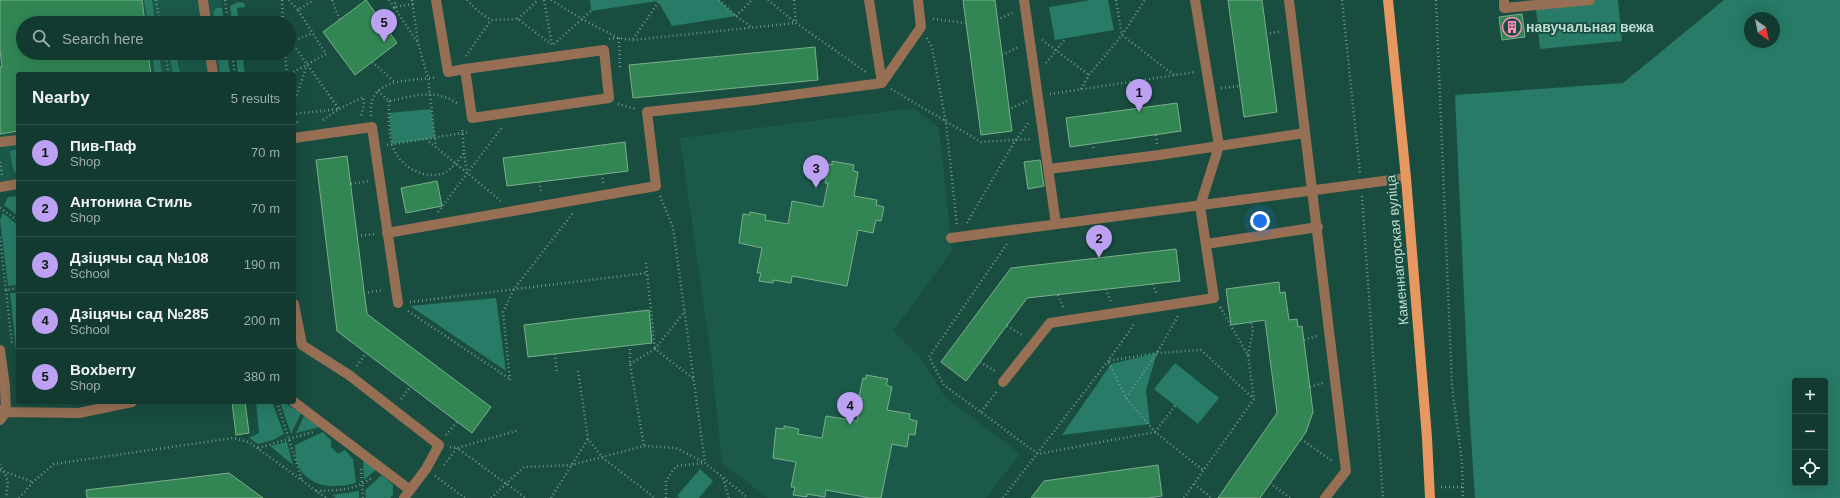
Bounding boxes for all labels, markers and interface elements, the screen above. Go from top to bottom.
pin: 5 [371,9,397,42]
north arrow [1744,12,1780,48]
search box [16,16,296,60]
building icon: навучальная вежа [1501,16,1523,38]
place label: навучальная вежа [1526,19,1654,35]
icon: search [30,27,52,49]
text: Search here [62,30,144,47]
pin: 1 [1126,79,1152,112]
text: Nearby [32,88,90,107]
text: 5 results [231,91,280,106]
text: Пив-Паф [70,137,136,154]
text: 1 [41,145,49,160]
text: 70 m [251,145,280,160]
text: Shop [70,154,100,169]
pin: 3 [803,155,829,188]
street label: Каменнагорская вуліца [1382,174,1412,326]
text: Антонина Стиль [70,193,192,210]
text: 2 [41,201,49,216]
text: 70 m [251,201,280,216]
text: Shop [70,210,100,225]
your location [1250,211,1270,231]
pin: 2 [1086,225,1112,258]
text: Дзіцячы сад №108 [70,249,209,266]
text: 3 [41,257,49,272]
text: 190 m [244,257,280,272]
text: School [70,266,110,281]
text: Дзіцячы сад №285 [70,305,209,322]
text: 4 [41,313,49,328]
text: 200 m [244,313,280,328]
text: School [70,322,110,337]
text: Boxberry [70,361,136,378]
text: 5 [41,369,49,384]
text: 380 m [244,369,280,384]
text: Shop [70,378,100,393]
map controls [1792,378,1828,486]
button: + [1792,378,1828,414]
pin: 4 [837,392,863,425]
button: − [1792,414,1828,450]
button: locate [1792,450,1828,486]

